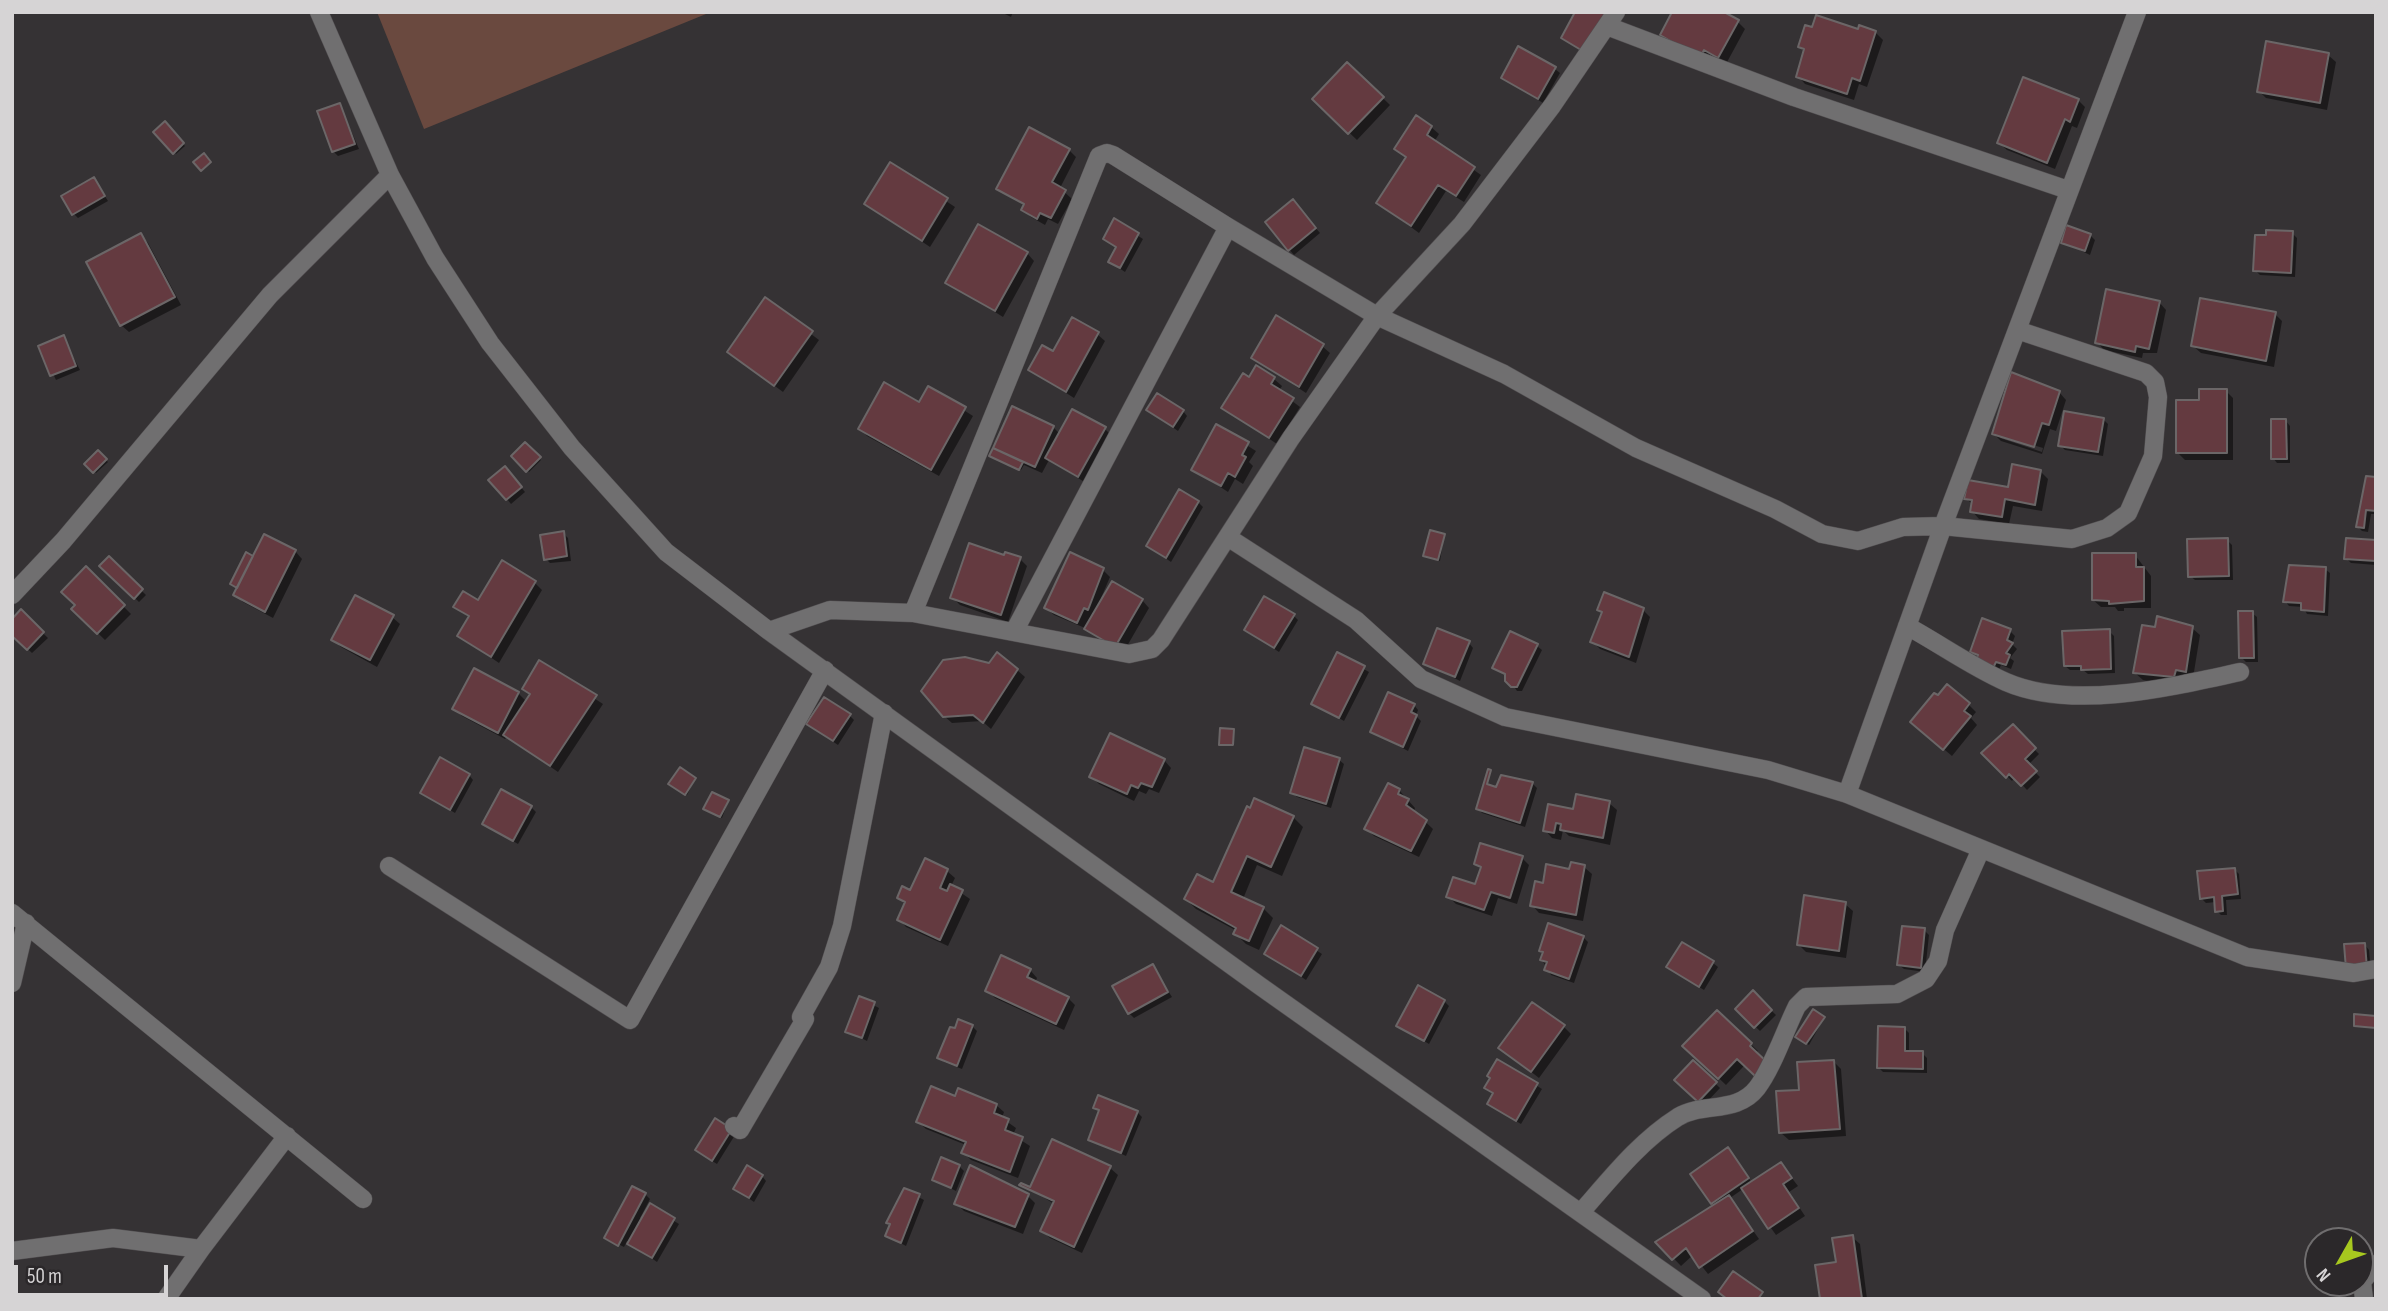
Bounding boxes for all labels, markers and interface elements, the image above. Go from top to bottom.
north arrow [2304,1227,2374,1297]
scale bar [18,1252,172,1296]
text: N [2312,1263,2336,1286]
text: 50 m [27,1264,62,1289]

